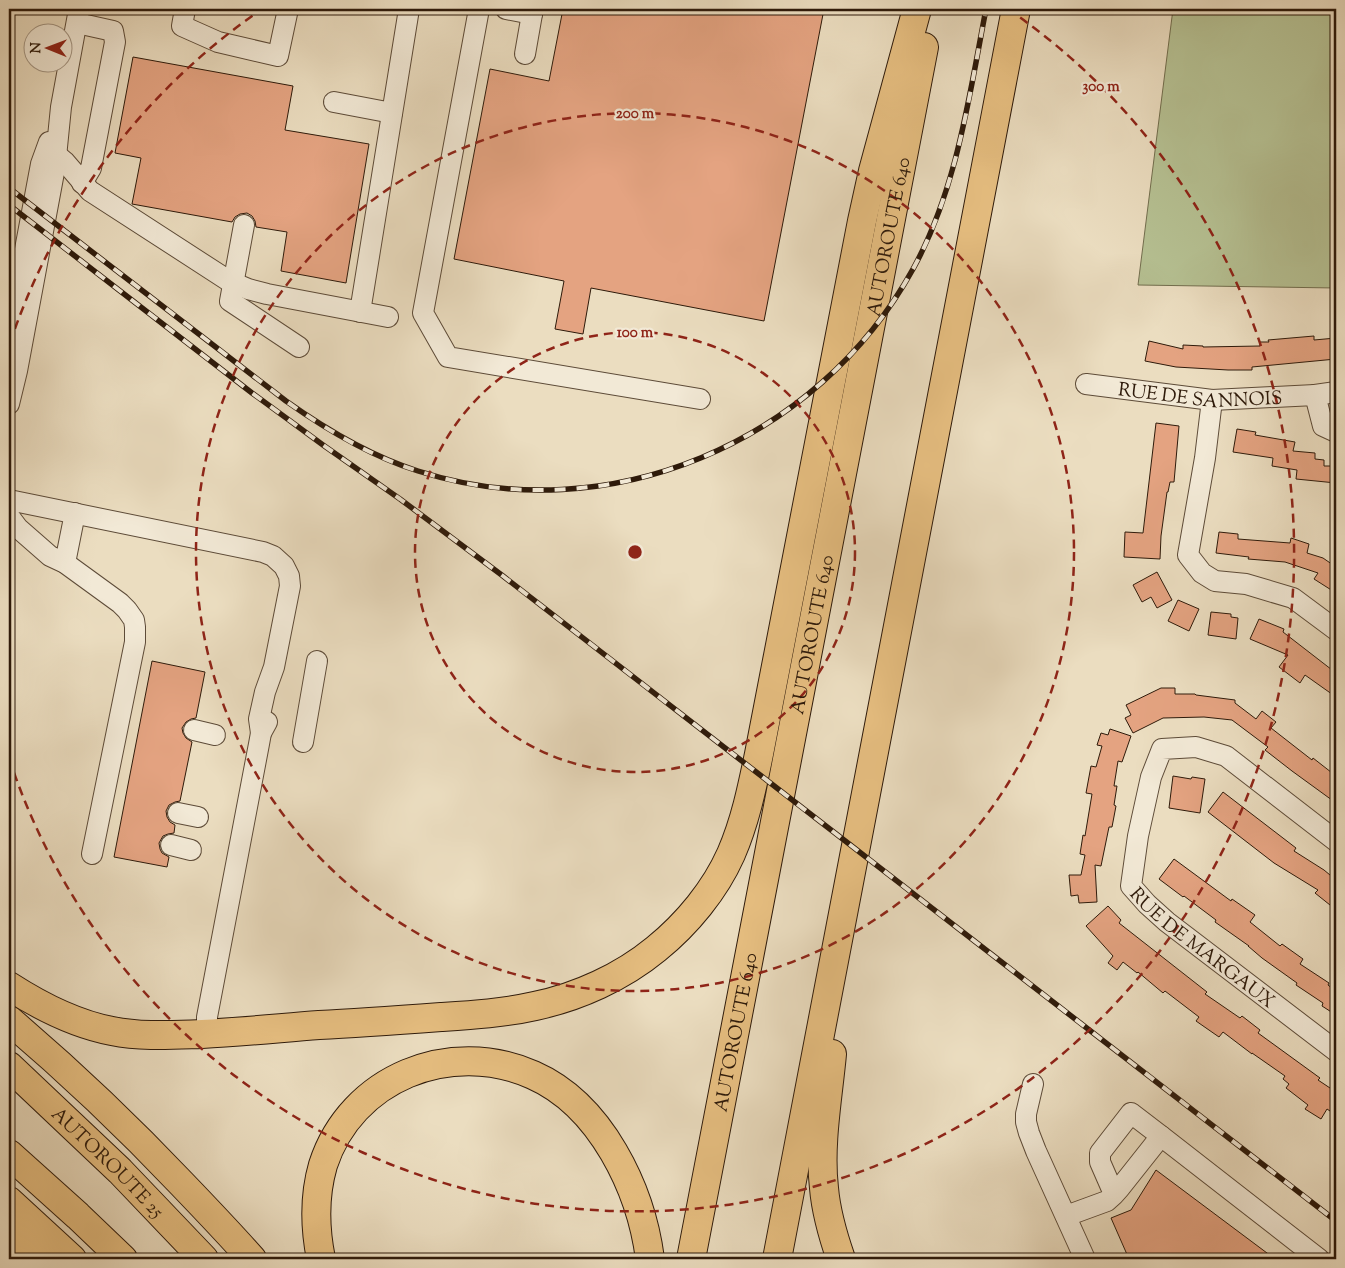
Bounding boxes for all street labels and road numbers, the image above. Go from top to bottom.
street label: AUTOROUTE 640 [861,155,919,319]
street label: RUE DE SANNOIS [1116,377,1283,417]
street label: AUTOROUTE 640 [785,553,842,717]
street label: RUE DE MARGAUX [1122,882,1280,1016]
street label: AUTOROUTE 640 [709,951,766,1115]
street label: AUTOROUTE 25 [44,1102,169,1225]

